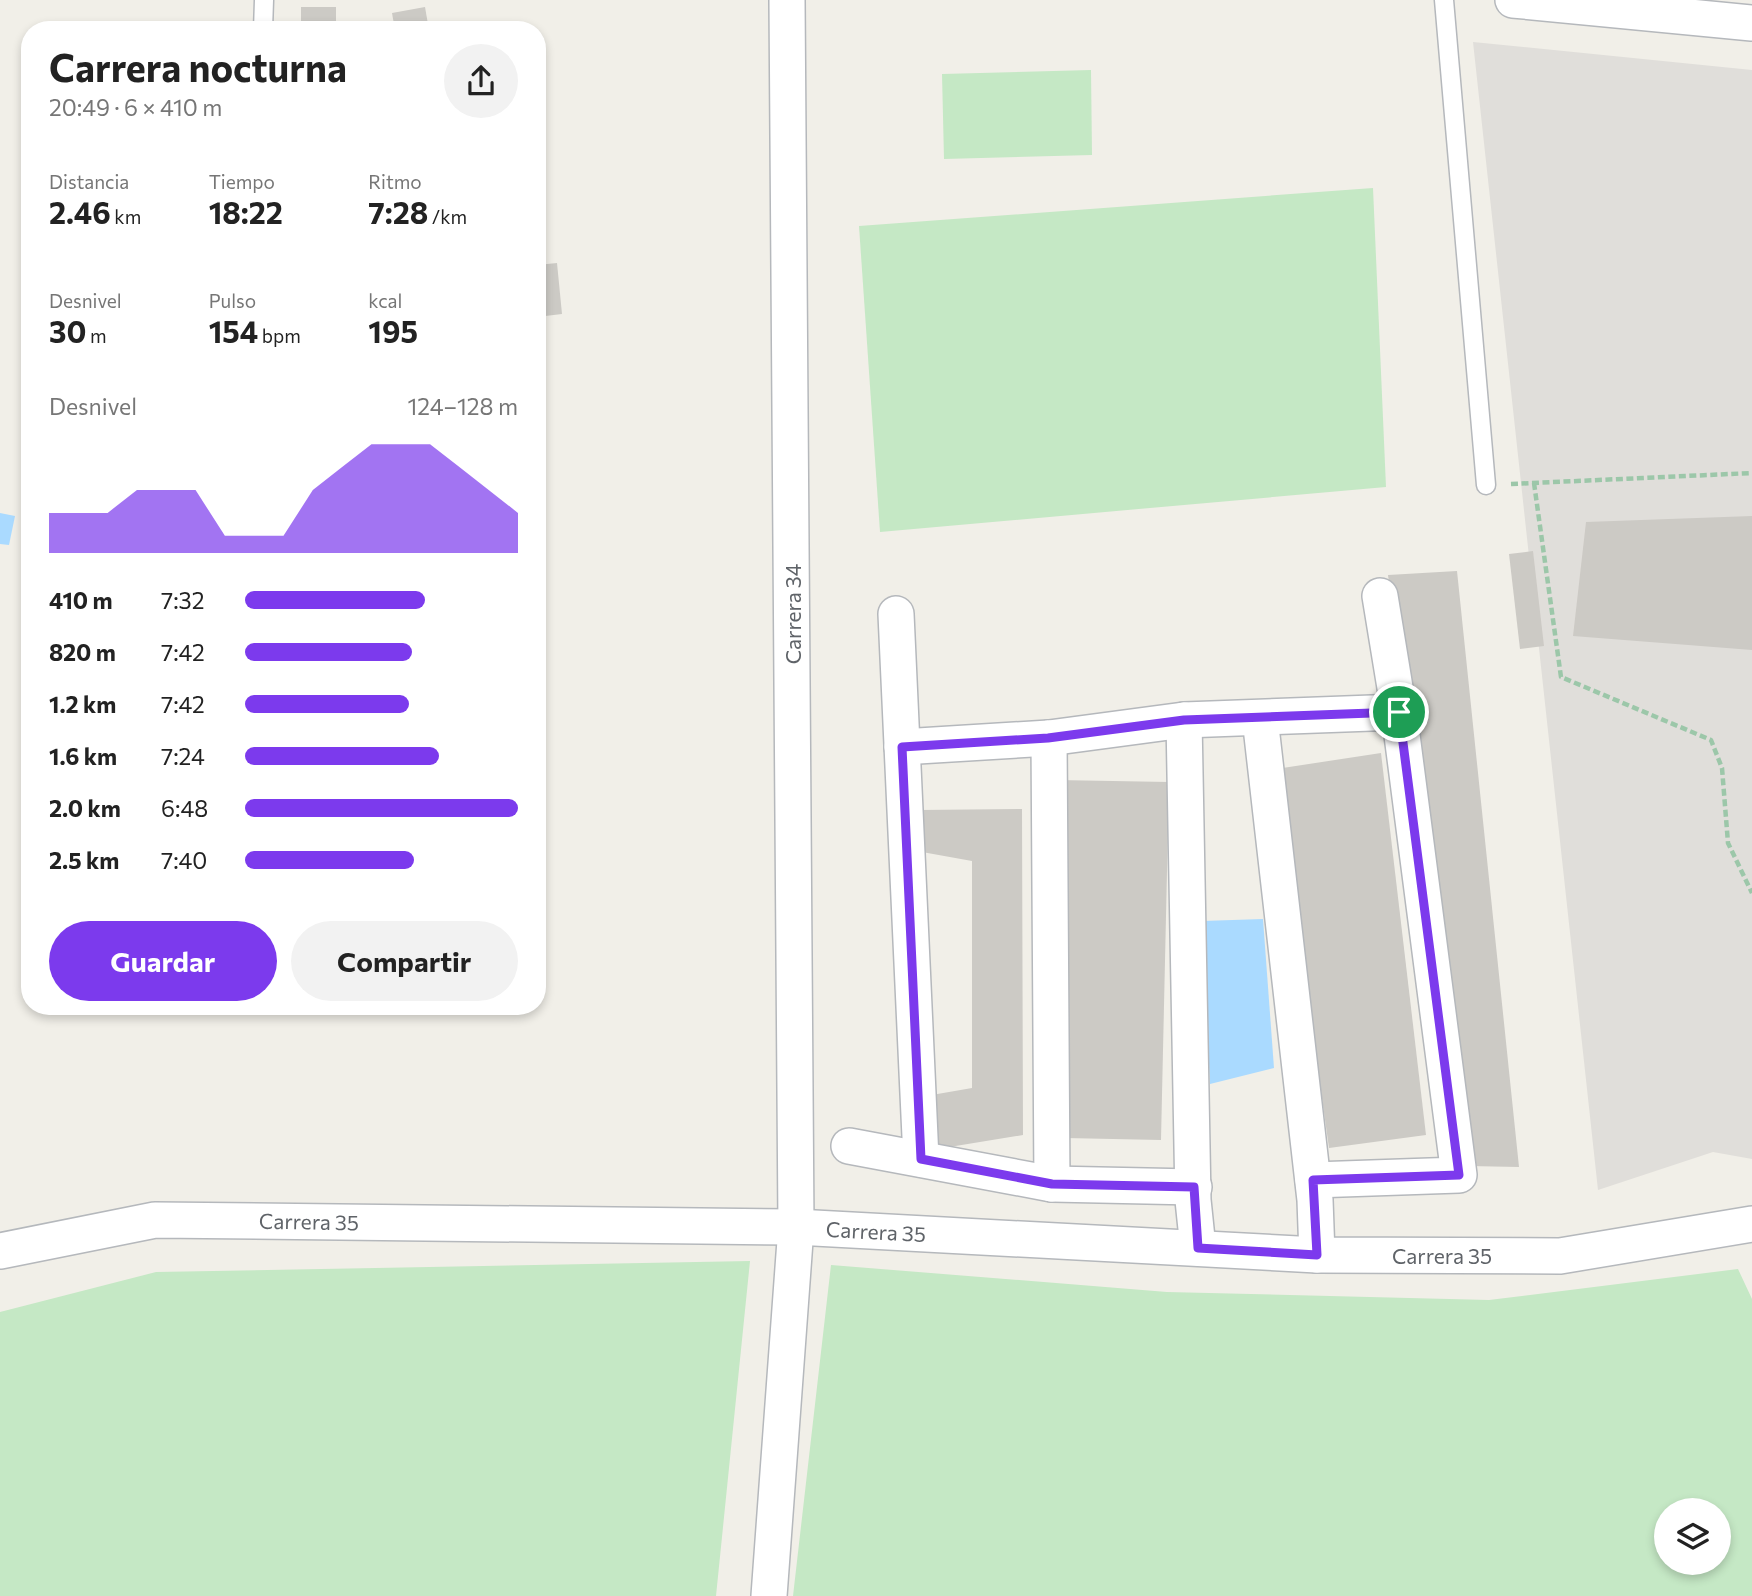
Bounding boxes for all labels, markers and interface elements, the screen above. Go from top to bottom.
text: Carrera nocturna [49,43,347,90]
button: share [444,44,518,118]
text: 20:49 · 6 × 410 m [49,93,222,121]
text: Distancia [49,170,129,193]
text: Tiempo [209,170,275,193]
text: Ritmo [368,170,422,193]
text: 2.46 [49,193,111,230]
text: 18:22 [209,193,283,230]
text: 7:28 [368,193,428,230]
text: km [111,205,141,228]
text: /km [428,205,467,228]
text: Desnivel [49,289,122,312]
text: Pulso [209,289,256,312]
text: kcal [368,289,402,312]
text: 30 [49,312,86,349]
text: 154 [209,312,258,349]
text: 195 [368,312,418,349]
text: m [86,324,107,347]
text: bpm [258,324,301,347]
text: Desnivel [49,392,137,420]
text: 124–128 m [408,392,518,420]
street label: Carrera 34 [780,563,805,664]
text: 410 m [49,586,113,614]
text: 7:32 [161,586,204,614]
text: 820 m [49,638,116,666]
text: 7:42 [161,638,205,666]
pin [1369,682,1429,742]
text: 1.2 km [49,690,116,718]
text: 7:42 [161,690,205,718]
icon: arrive [1380,693,1418,731]
text: 1.6 km [49,742,117,770]
text: 7:24 [161,742,205,770]
text: 2.0 km [49,794,121,822]
text: 6:48 [161,794,208,822]
text: 2.5 km [49,846,119,874]
text: 7:40 [161,846,207,874]
button: Guardar [49,921,277,1001]
button: Compartir [291,921,518,1001]
street label: Carrera 35 [259,1208,359,1234]
street label: Carrera 35 [825,1216,927,1246]
street label: Carrera 35 [1392,1243,1492,1268]
map controls [1654,1498,1731,1575]
button: layers [1654,1498,1731,1575]

